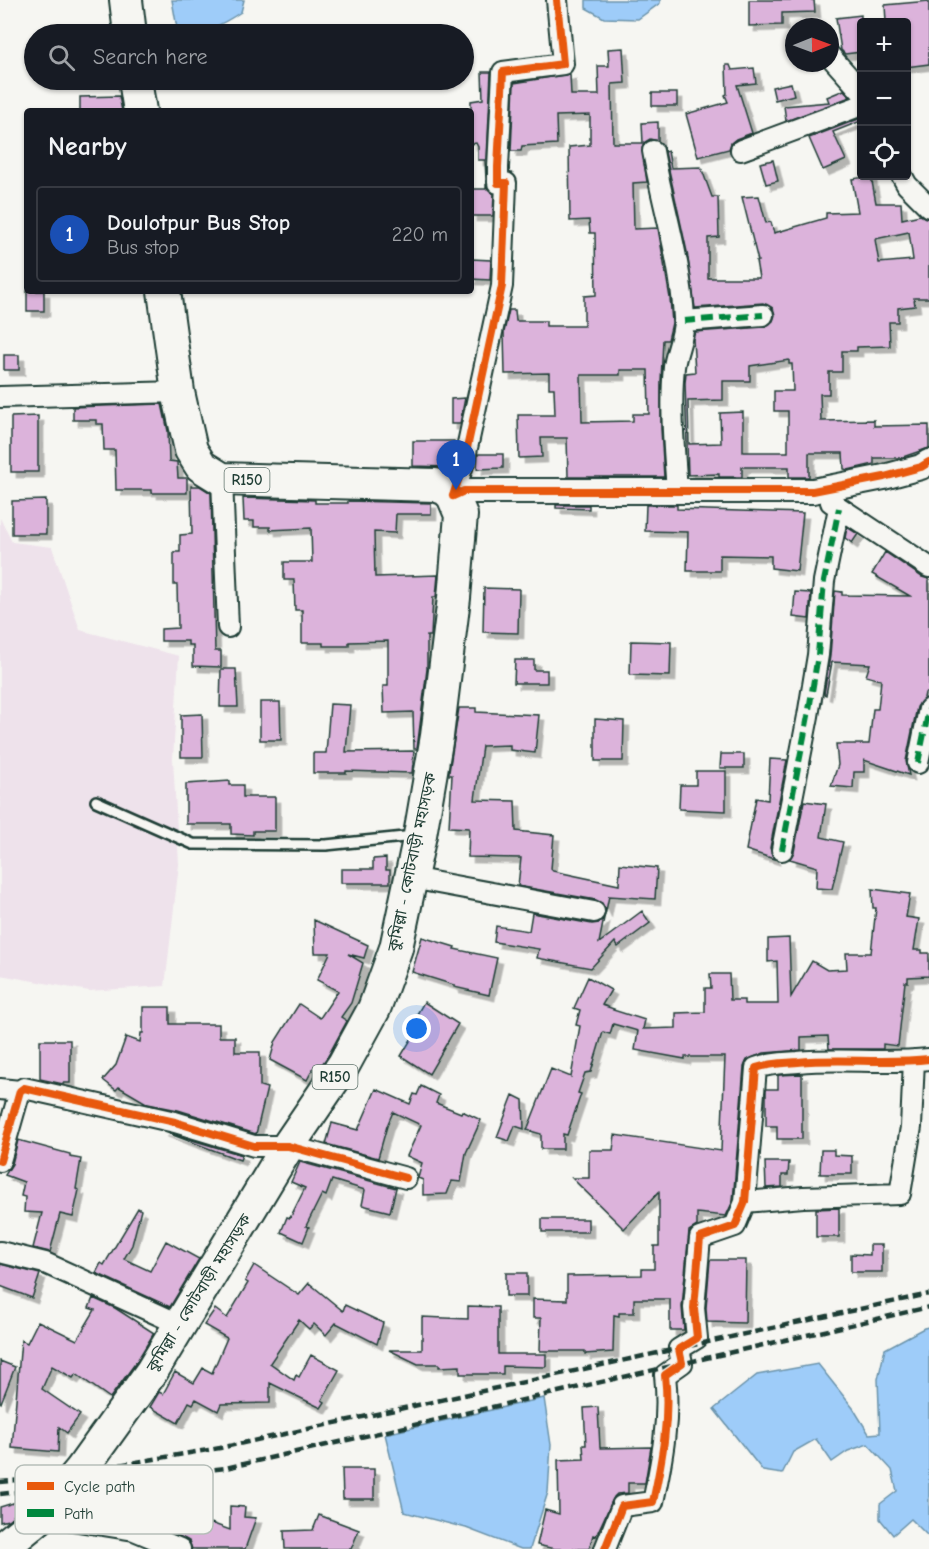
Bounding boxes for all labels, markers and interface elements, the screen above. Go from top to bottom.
north arrow [785,18,839,72]
map controls [857,18,911,180]
button: + [857,18,911,72]
search box [24,24,474,90]
icon: search [45,41,78,74]
text: Search here [93,44,208,70]
button: − [857,72,911,126]
button: locate [857,126,911,180]
text: Nearby [48,132,127,162]
text: Doulotpur Bus Stop [107,210,290,236]
text: 1 [66,223,73,246]
text: 220 m [392,223,448,246]
text: Bus stop [107,236,179,259]
pin: 1 [436,440,476,490]
road number: R150 [224,468,270,492]
street label: কুমিল্লা - কোটবাড়ী মহাসড়ক [383,770,440,954]
your location [402,1014,431,1043]
road number: R150 [312,1065,358,1089]
street label: কুমিল্লা - কোটবাড়ী মহাসড়ক [142,1209,256,1376]
legend [15,1465,213,1534]
text: Cycle path [64,1478,135,1496]
text: Path [64,1505,94,1523]

